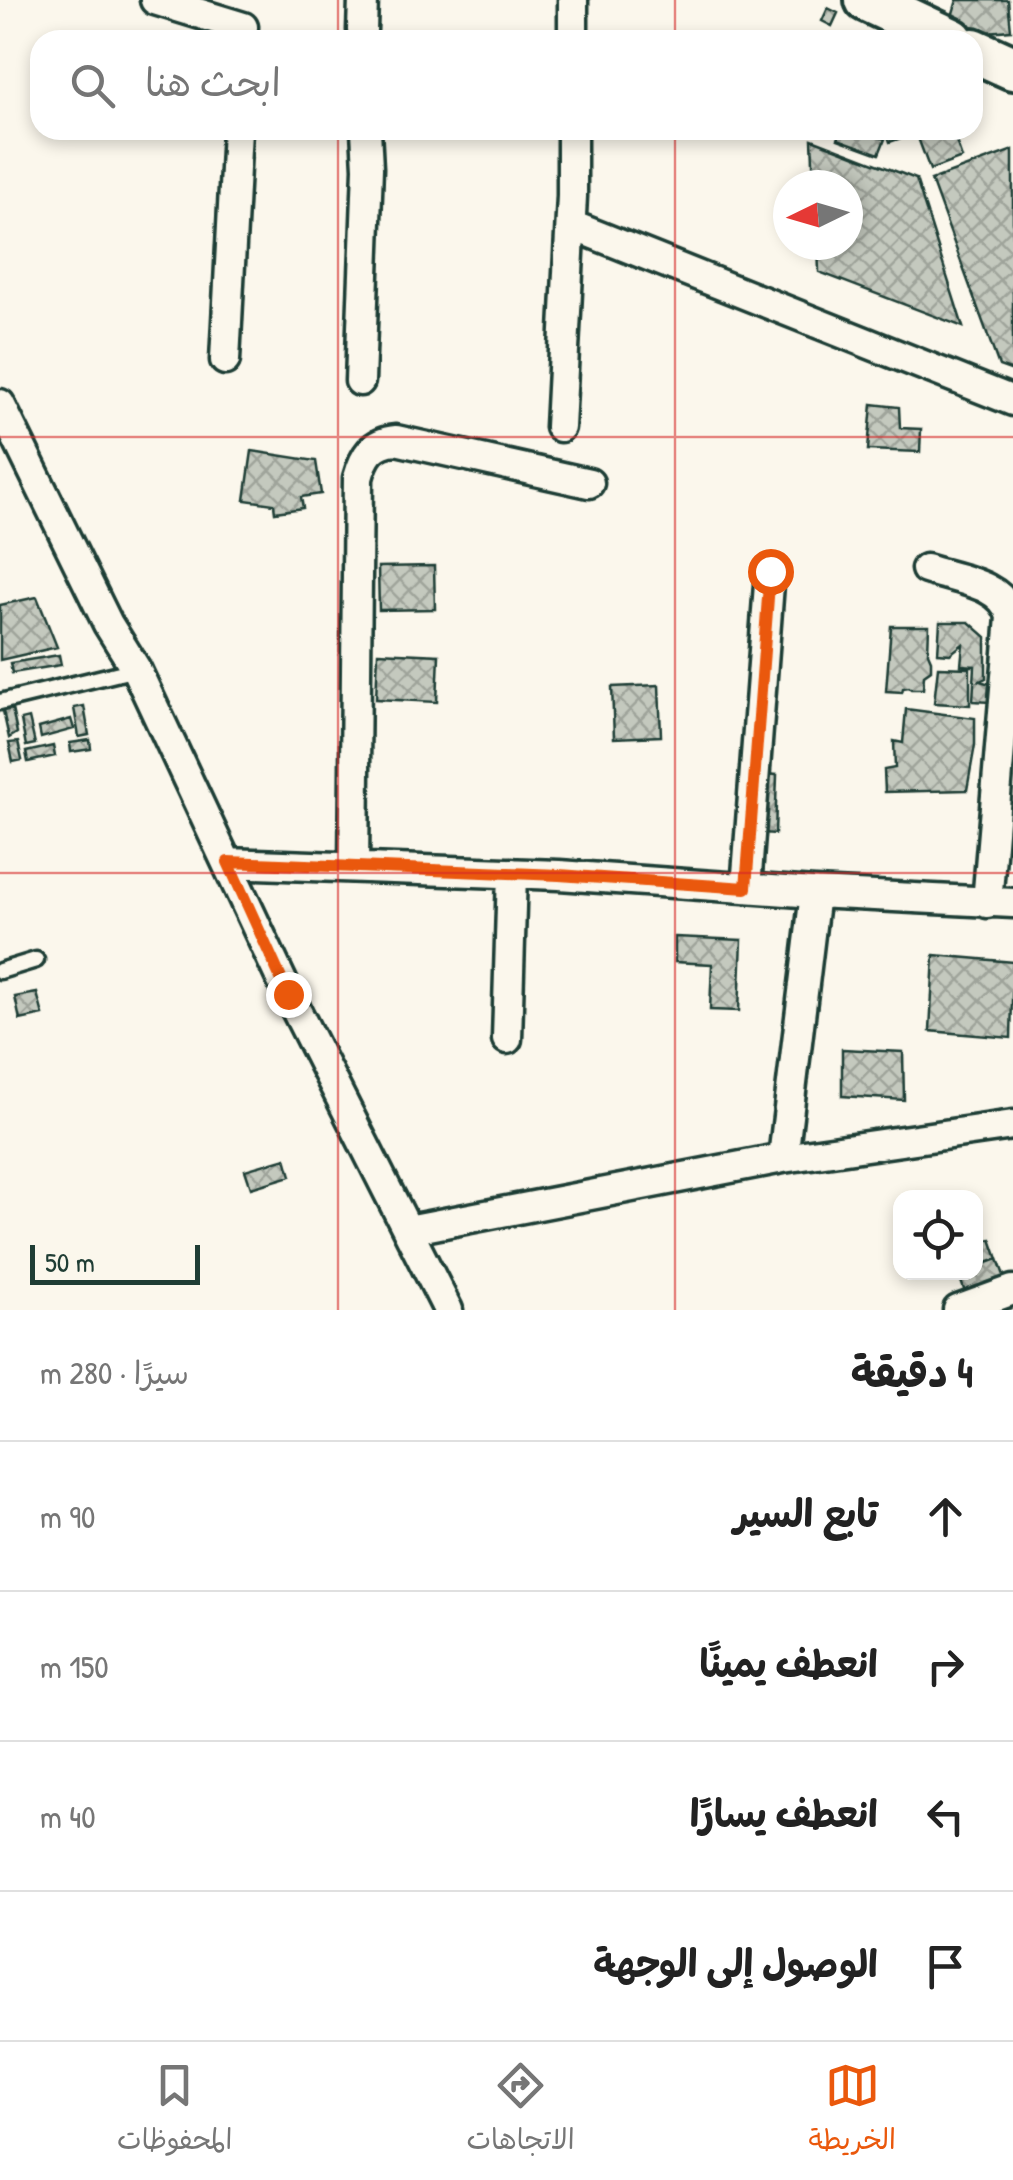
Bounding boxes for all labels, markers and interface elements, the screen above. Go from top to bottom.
search box [30,30,983,140]
text: ابحث هنا [145,56,281,108]
icon: search [65,58,120,113]
north arrow [773,170,863,260]
route start [748,549,794,595]
route end [266,972,312,1018]
map controls [893,1190,983,1280]
button: locate [893,1190,983,1280]
scale bar [30,1240,200,1284]
text: 50 m [45,1243,95,1281]
text: 4 دقيقة [851,1343,973,1400]
text: سيرًا · 280 m [40,1351,189,1394]
text: تابع السير [734,1487,878,1539]
icon: ahead [918,1489,973,1544]
text: 90 m [40,1495,95,1538]
text: انعطف يمينًا [700,1637,878,1689]
icon: right [918,1639,973,1694]
text: 150 m [40,1645,109,1688]
text: انعطف يسارًا [690,1787,878,1839]
icon: left [918,1789,973,1844]
text: 40 m [40,1795,95,1838]
text: الوصول إلى الوجهة [593,1937,878,1989]
icon: arrive [918,1939,973,1994]
tab: المحفوظات [117,2058,232,2164]
tab: الاتجاهات [466,2058,575,2164]
tab: الخريطة [809,2058,896,2164]

